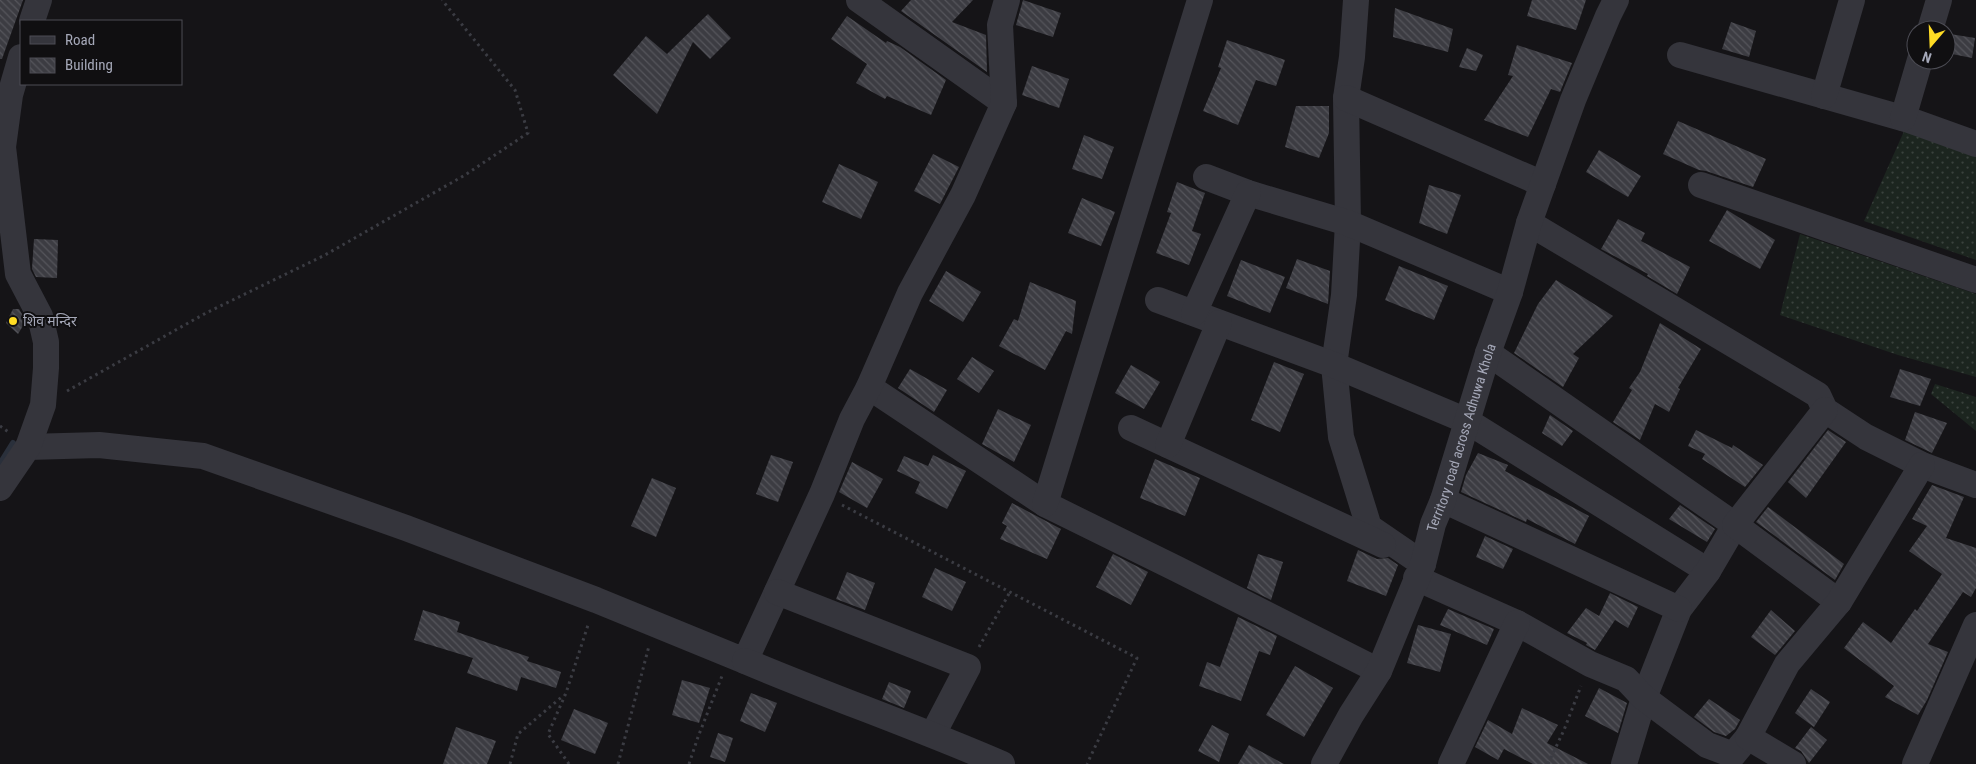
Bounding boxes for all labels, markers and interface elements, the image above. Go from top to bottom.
legend [20,20,182,85]
north arrow [1906,20,1956,70]
text: Road [65,31,95,49]
text: N [1920,48,1933,66]
text: Building [65,56,113,74]
place label: शिव मन्दिर [23,313,77,329]
marker: शिव मन्दिर [7,315,19,327]
street label: Territory road across Adhuwa Khola [1423,341,1499,533]

